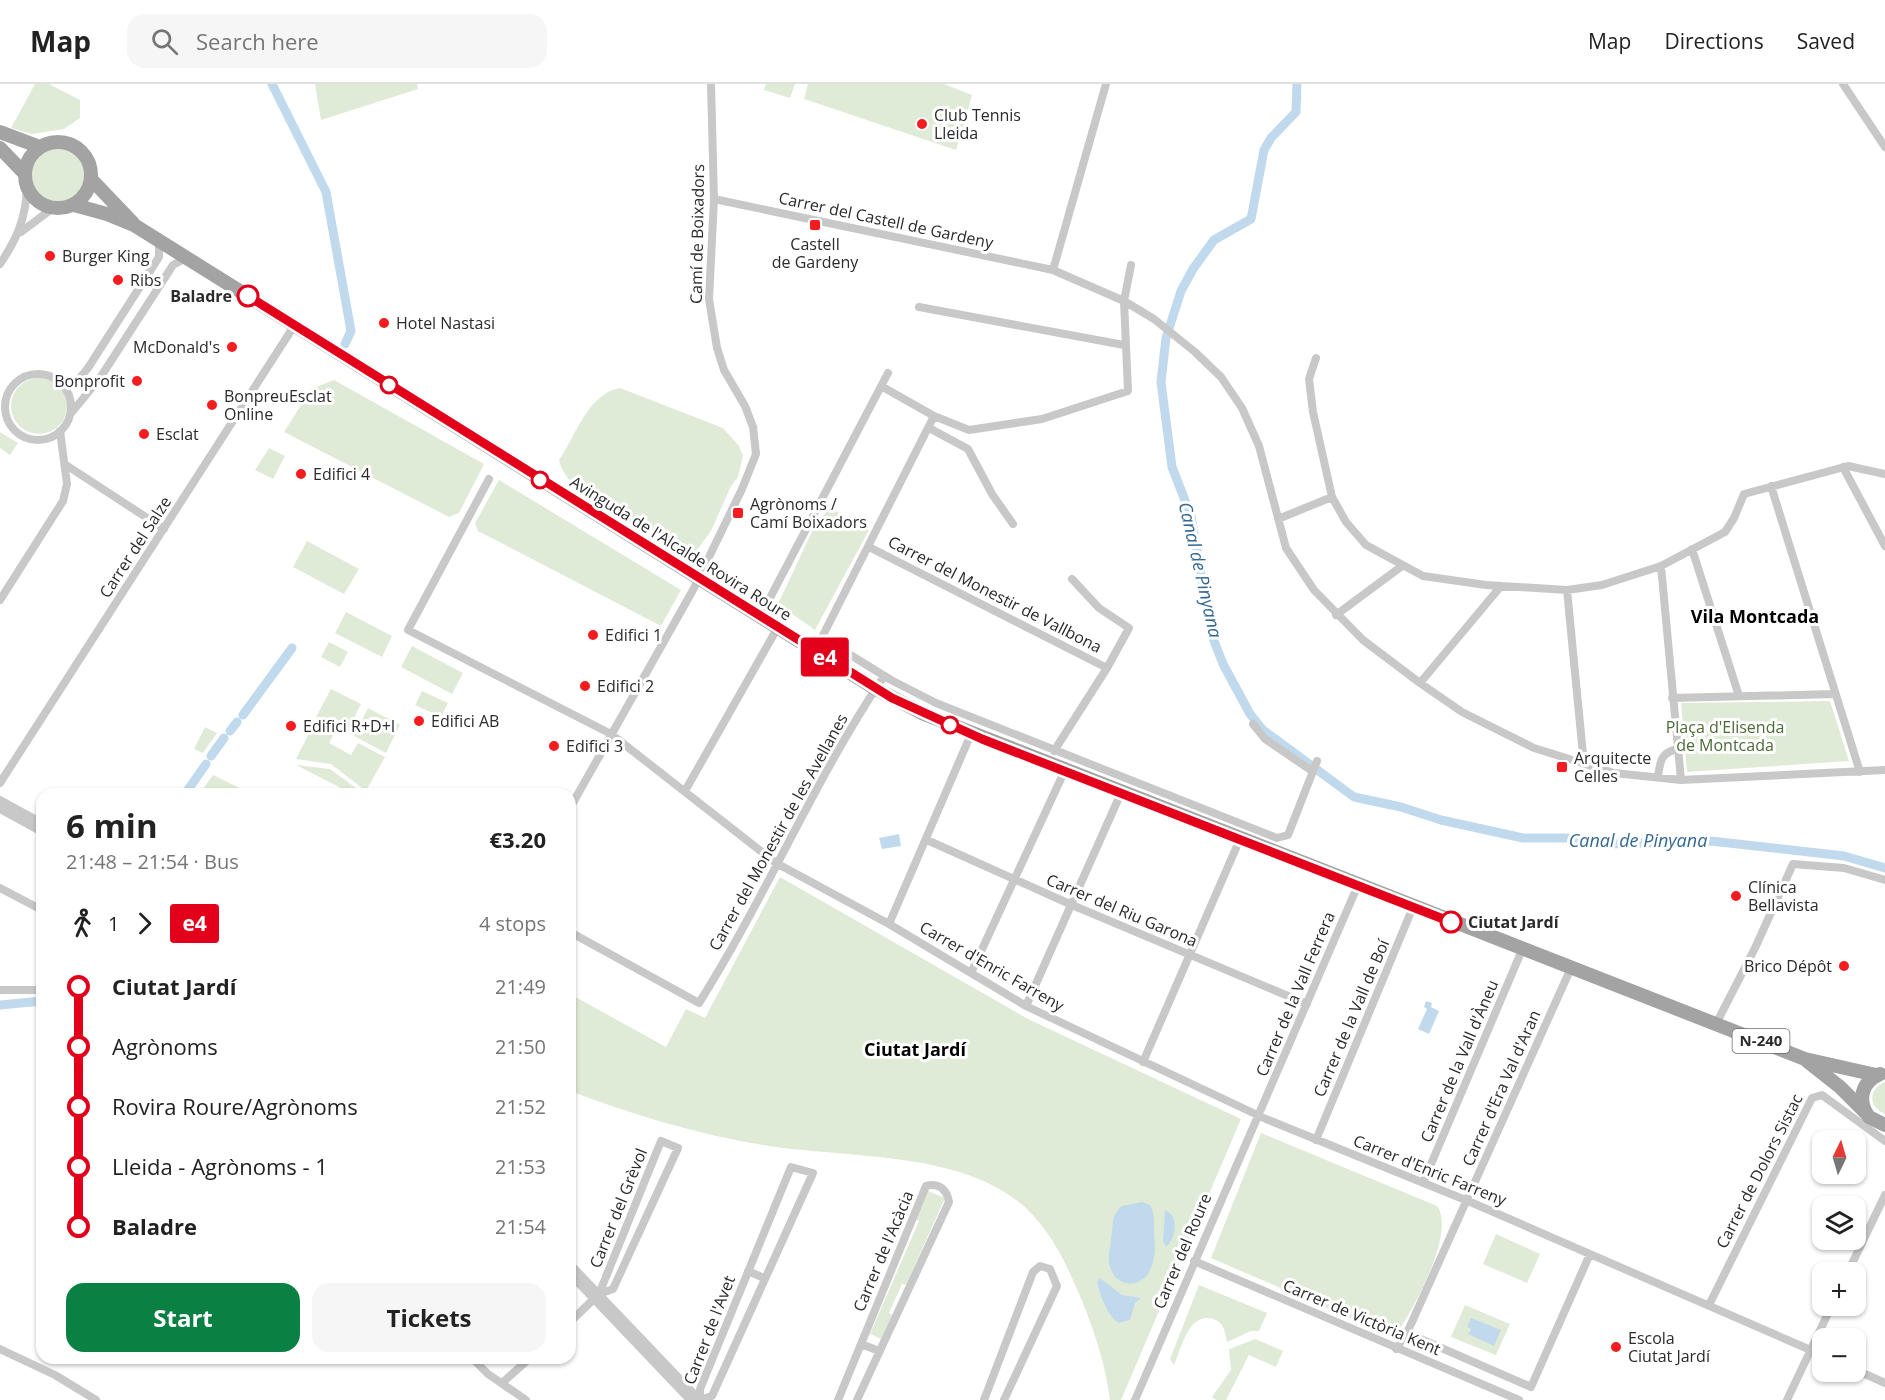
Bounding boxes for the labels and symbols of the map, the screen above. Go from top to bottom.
place label: Club Tennis Lleida [934,104,1021,144]
marker: Club Tennis Lleida [915,117,929,131]
street label: Camí de Boixadors [685,164,709,304]
street label: Carrer del Castell de Gardeny [777,188,995,252]
marker: Castell de Gardeny [808,218,822,232]
place label: Castell de Gardeny [772,234,858,272]
place label: Burger King [62,245,150,267]
marker: Burger King [43,249,57,263]
place label: Ribs [130,269,161,291]
marker: Ribs [111,273,125,287]
place label: Baladre [170,285,232,307]
marker: Baladre [237,285,259,307]
place label: Hotel Nastasi [396,312,495,334]
marker: Hotel Nastasi [377,316,391,330]
place label: McDonald's [133,336,220,358]
marker: McDonald's [225,340,239,354]
place label: Bonprofit [54,370,125,392]
marker: Bonprofit [130,374,144,388]
unlabelled marker [380,376,398,394]
place label: BonpreuEsclat Online [224,385,332,425]
marker: BonpreuEsclat Online [205,398,219,412]
place label: Esclat [156,423,199,445]
marker: Esclat [137,427,151,441]
place label: Edifici 4 [313,463,370,485]
marker: Edifici 4 [294,467,308,481]
street label: Avinguda de l'Alcalde Rovira Roure [566,470,796,626]
unlabelled marker [531,471,549,489]
street label: Carrer del Salze [94,492,176,602]
place label: Agrònoms / Camí Boixadors [750,493,867,533]
water label: Canal de Pinyana [1174,500,1228,640]
marker: Agrònoms / Camí Boixadors [731,506,745,520]
street label: Carrer del Monestir de Vallbona [884,530,1106,658]
district label: Vila Montcada [1691,604,1819,628]
place label: Edifici 1 [605,624,662,646]
marker: Edifici 1 [586,628,600,642]
line badge: e4 [798,638,852,676]
place label: Edifici 2 [597,675,654,697]
marker: Edifici 2 [578,679,592,693]
place label: Edifici AB [431,710,499,732]
street label: Carrer del Monestir de les Avellanes [703,710,853,954]
marker: Edifici AB [412,714,426,728]
place label: Edifici R+D+I [303,715,395,737]
unlabelled marker [941,716,959,734]
park label: Plaça d'Elisenda de Montcada [1666,716,1784,756]
marker: Edifici R+D+I [284,719,298,733]
place label: Edifici 3 [566,735,623,757]
marker: Edifici 3 [547,739,561,753]
place label: Arquitecte Celles [1574,747,1651,787]
marker: Arquitecte Celles [1555,760,1569,774]
water label: Canal de Pinyana [1569,828,1707,852]
street label: Carrer del Riu Garona [1043,868,1201,952]
place label: Clínica Bellavista [1748,876,1819,916]
marker: Clínica Bellavista [1729,889,1743,903]
street label: Carrer de la Vall Ferrera [1250,908,1340,1080]
marker: Ciutat Jardí [1440,911,1462,933]
place label: Ciutat Jardí [1468,911,1560,933]
street label: Carrer d'Enric Farreny [916,916,1069,1017]
street label: Carrer de la Vall de Boí [1308,935,1395,1100]
place label: Brico Dépôt [1744,955,1832,977]
marker: Brico Dépôt [1837,959,1851,973]
street label: Carrer de la Vall d'Àneu [1415,976,1503,1146]
street label: Carrer d'Era Val d'Aran [1457,1006,1545,1170]
road number: N-240 [1732,1029,1790,1053]
district label: Ciutat Jardí [864,1037,967,1061]
street label: Carrer de Dolors Sistac [1710,1090,1808,1252]
street label: Carrer d'Enric Farreny [1350,1129,1511,1211]
north arrow [1812,1130,1866,1184]
street label: Carrer del Grèvol [584,1145,652,1271]
street label: Carrer de l'Acàcia [848,1187,918,1315]
street label: Carrer del Roure [1148,1190,1216,1312]
street label: Carrer de l'Avet [678,1272,740,1388]
street label: Carrer de Victòria Kent [1280,1274,1444,1360]
place label: Escola Ciutat Jardí [1628,1327,1711,1367]
marker: Escola Ciutat Jardí [1609,1340,1623,1354]

